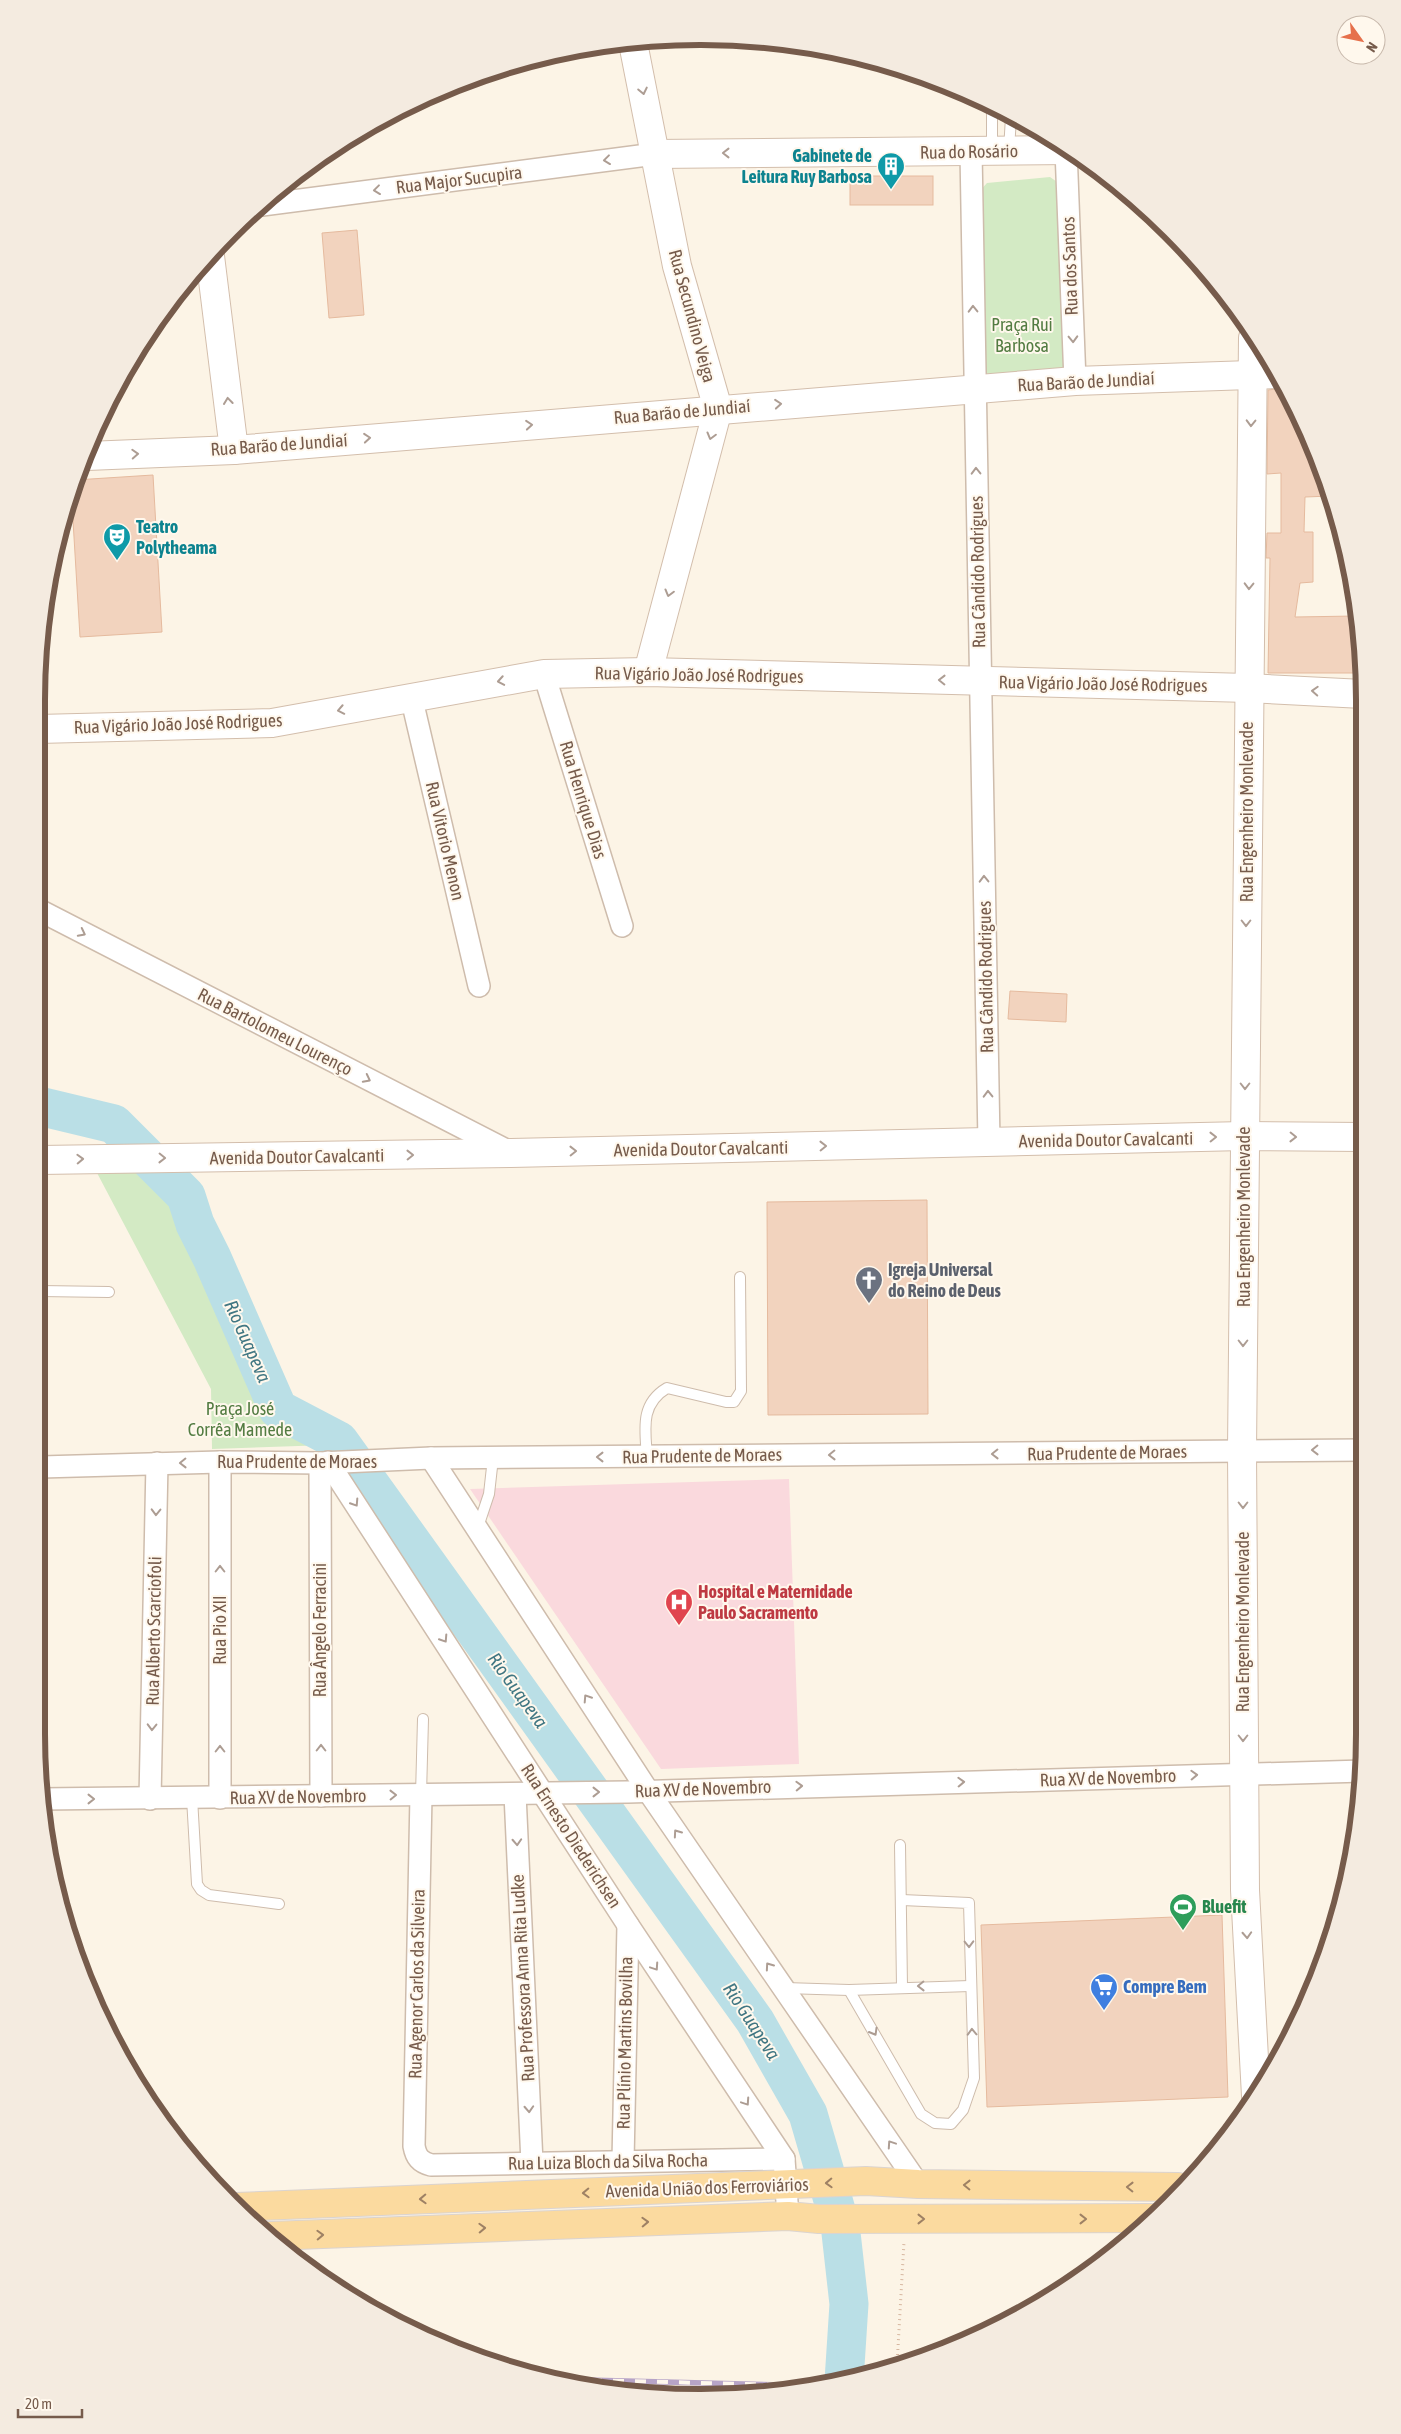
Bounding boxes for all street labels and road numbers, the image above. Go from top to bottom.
street label: Rua do Rosário [920,140,1018,163]
street label: Rua Major Sucupira [395,161,523,198]
street label: Rua dos Santos [1057,216,1082,316]
street label: Rua Secundino Veiga [665,247,720,385]
street label: Rua Barão de Jundiaí [1017,367,1155,396]
street label: Rua Barão de Jundiaí [613,395,751,428]
street label: Rua Barão de Jundiaí [210,429,348,460]
street label: Rua Cândido Rodrigues [966,496,989,648]
street label: Rua Vigário João José Rodrigues [594,662,804,687]
street label: Rua Vigário João José Rodrigues [998,671,1208,696]
street label: Rua Vigário João José Rodrigues [73,709,283,738]
street label: Rua Engenheiro Monlevade [1236,722,1257,902]
street label: Rua Henrique Dias [556,738,611,861]
street label: Rua Vitorio Menon [422,779,469,902]
street label: Rua Cândido Rodrigues [974,901,997,1053]
street label: Rua Bartolomeu Lourenço [194,983,356,1080]
street label: Avenida Doutor Cavalcanti [1018,1127,1194,1152]
street label: Rua Engenheiro Monlevade [1233,1127,1254,1307]
street label: Avenida Doutor Cavalcanti [613,1136,789,1161]
street label: Avenida Doutor Cavalcanti [209,1144,385,1169]
street label: Rua Prudente de Moraes [1027,1441,1187,1464]
street label: Rua Prudente de Moraes [622,1444,782,1467]
street label: Rua Prudente de Moraes [217,1451,377,1472]
street label: Rua Engenheiro Monlevade [1232,1532,1253,1712]
street label: Rua Alberto Scarciofoli [142,1556,165,1706]
street label: Rua Ângelo Ferracini [309,1563,330,1697]
street label: Rua Pio XII [209,1595,230,1665]
street label: Rua Ernesto Diederichsen [517,1760,626,1912]
street label: Rua XV de Novembro [1039,1765,1177,1790]
street label: Rua XV de Novembro [634,1776,772,1801]
street label: Rua XV de Novembro [229,1785,366,1808]
street label: Rua Professora Anna Rita Ludke [507,1874,538,2082]
street label: Rua Agenor Carlos da Silveira [404,1889,429,2079]
street label: Rua Plínio Martins Bovilha [612,1956,637,2130]
street label: Rua Luiza Bloch da Silva Rocha [508,2149,708,2174]
street label: Avenida União dos Ferroviários [605,2173,809,2202]

